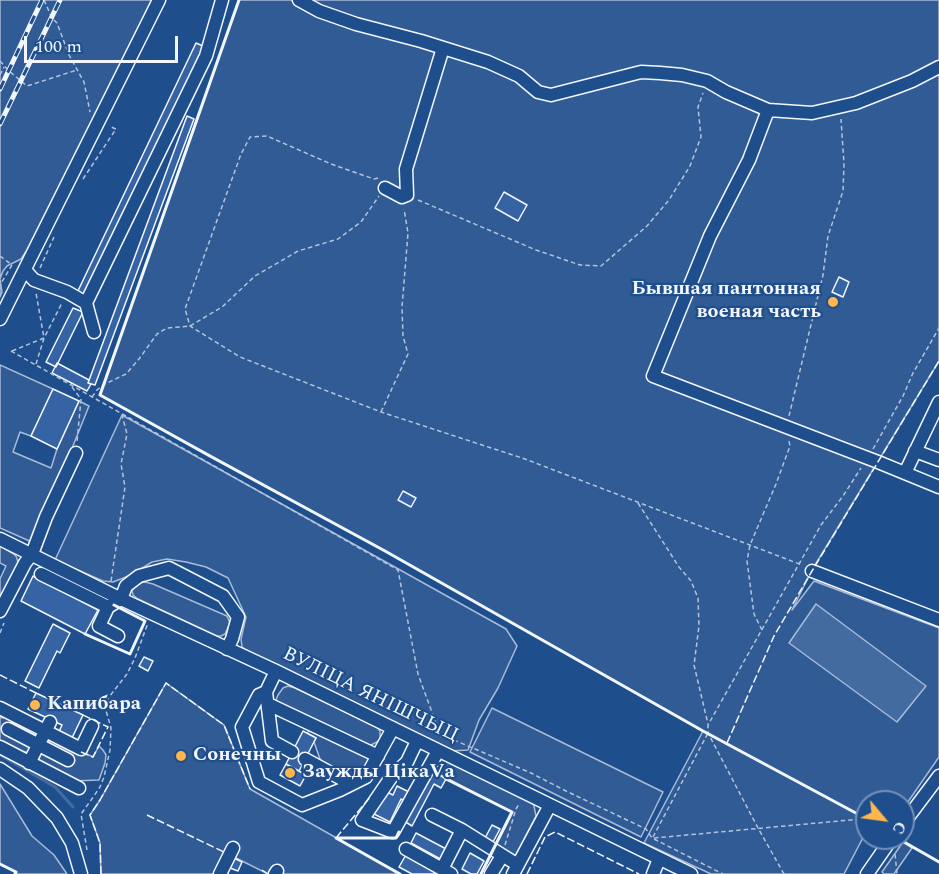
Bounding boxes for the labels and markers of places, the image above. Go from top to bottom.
place label: Бывшая пантонная военая часть [631,278,821,325]
marker: Бывшая пантонная военая часть [826,295,840,309]
place label: Капибара [47,693,141,717]
marker: Капибара [28,698,42,712]
place label: Сонечны [193,744,281,768]
marker: Сонечны [174,749,188,763]
place label: Заужды ЦікаVа [302,761,455,785]
marker: Заужды ЦікаVа [283,766,297,780]

